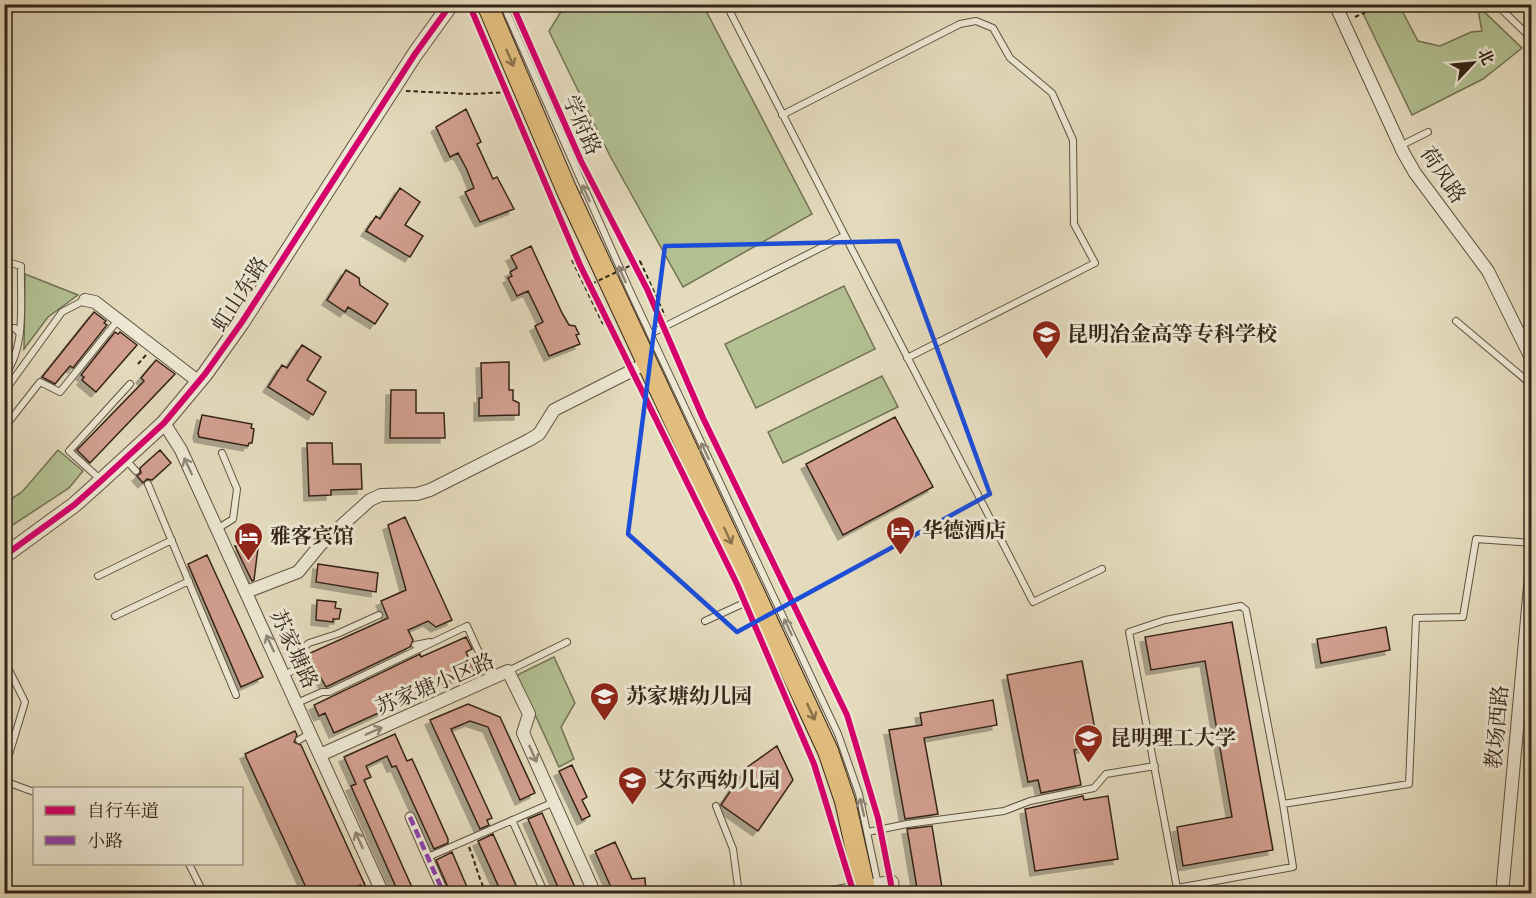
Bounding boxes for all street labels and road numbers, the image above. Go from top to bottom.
street label: 学府路 [556,91,608,159]
street label: 荷风路 [1414,141,1472,209]
street label: 虹山东路 [205,251,275,337]
street label: 苏家塘路 [264,605,324,693]
street label: 苏家塘小区路 [372,646,498,722]
street label: 教场西路 [1479,684,1515,770]

